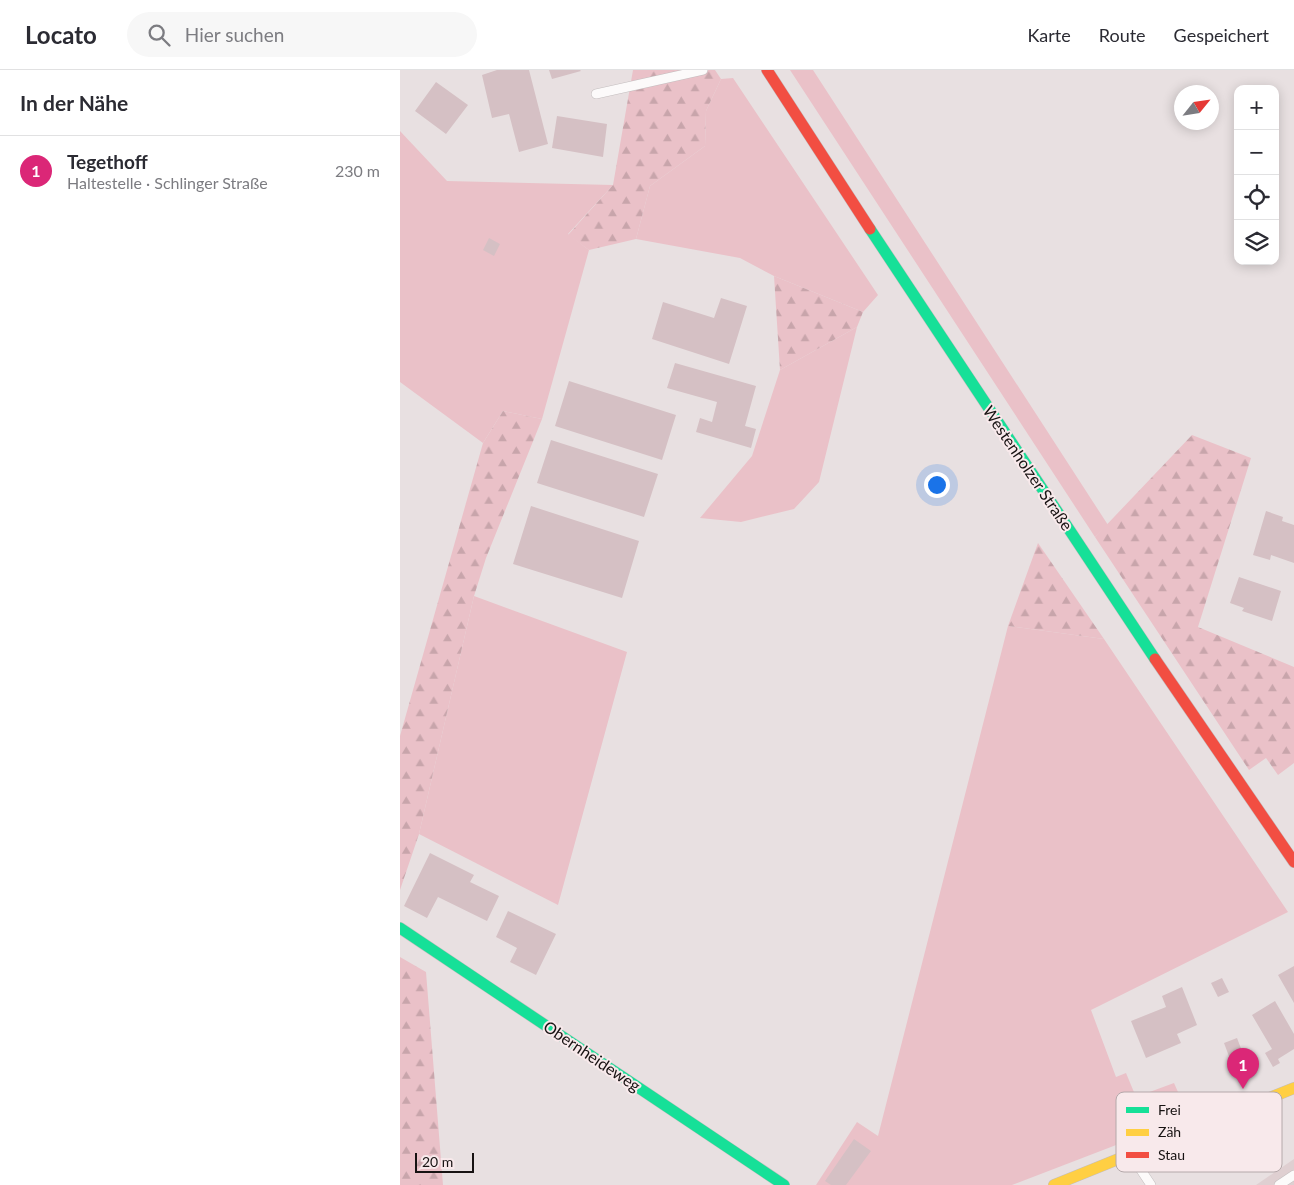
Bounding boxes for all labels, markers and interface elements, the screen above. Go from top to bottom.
search box [127,12,477,57]
text: Locato [25,20,97,49]
icon: search [145,21,173,49]
text: Hier suchen [185,23,284,46]
text: Karte [1027,24,1071,46]
text: Route [1099,24,1146,46]
text: Gespeichert [1174,24,1269,46]
north arrow [1174,85,1219,130]
map controls [1234,85,1279,265]
button: + [1234,85,1279,130]
text: In der Nähe [20,90,128,115]
button: − [1234,130,1279,175]
text: Tegethoff [67,150,148,173]
text: 1 [31,161,41,180]
text: 230 m [335,161,380,180]
text: Haltestelle · Schlinger Straße [67,173,268,192]
button: locate [1234,175,1279,220]
button: layers [1234,220,1279,265]
street label: Westenholzer Straße [980,402,1077,534]
your location [924,472,950,498]
street label: Obernheideweg [540,1016,644,1095]
pin: 1 [1227,1048,1259,1089]
legend [1116,1092,1282,1172]
text: Frei [1158,1101,1181,1118]
text: Zäh [1158,1123,1181,1140]
text: Stau [1158,1146,1185,1163]
scale bar [415,1150,474,1173]
text: 20 m [422,1153,453,1170]

